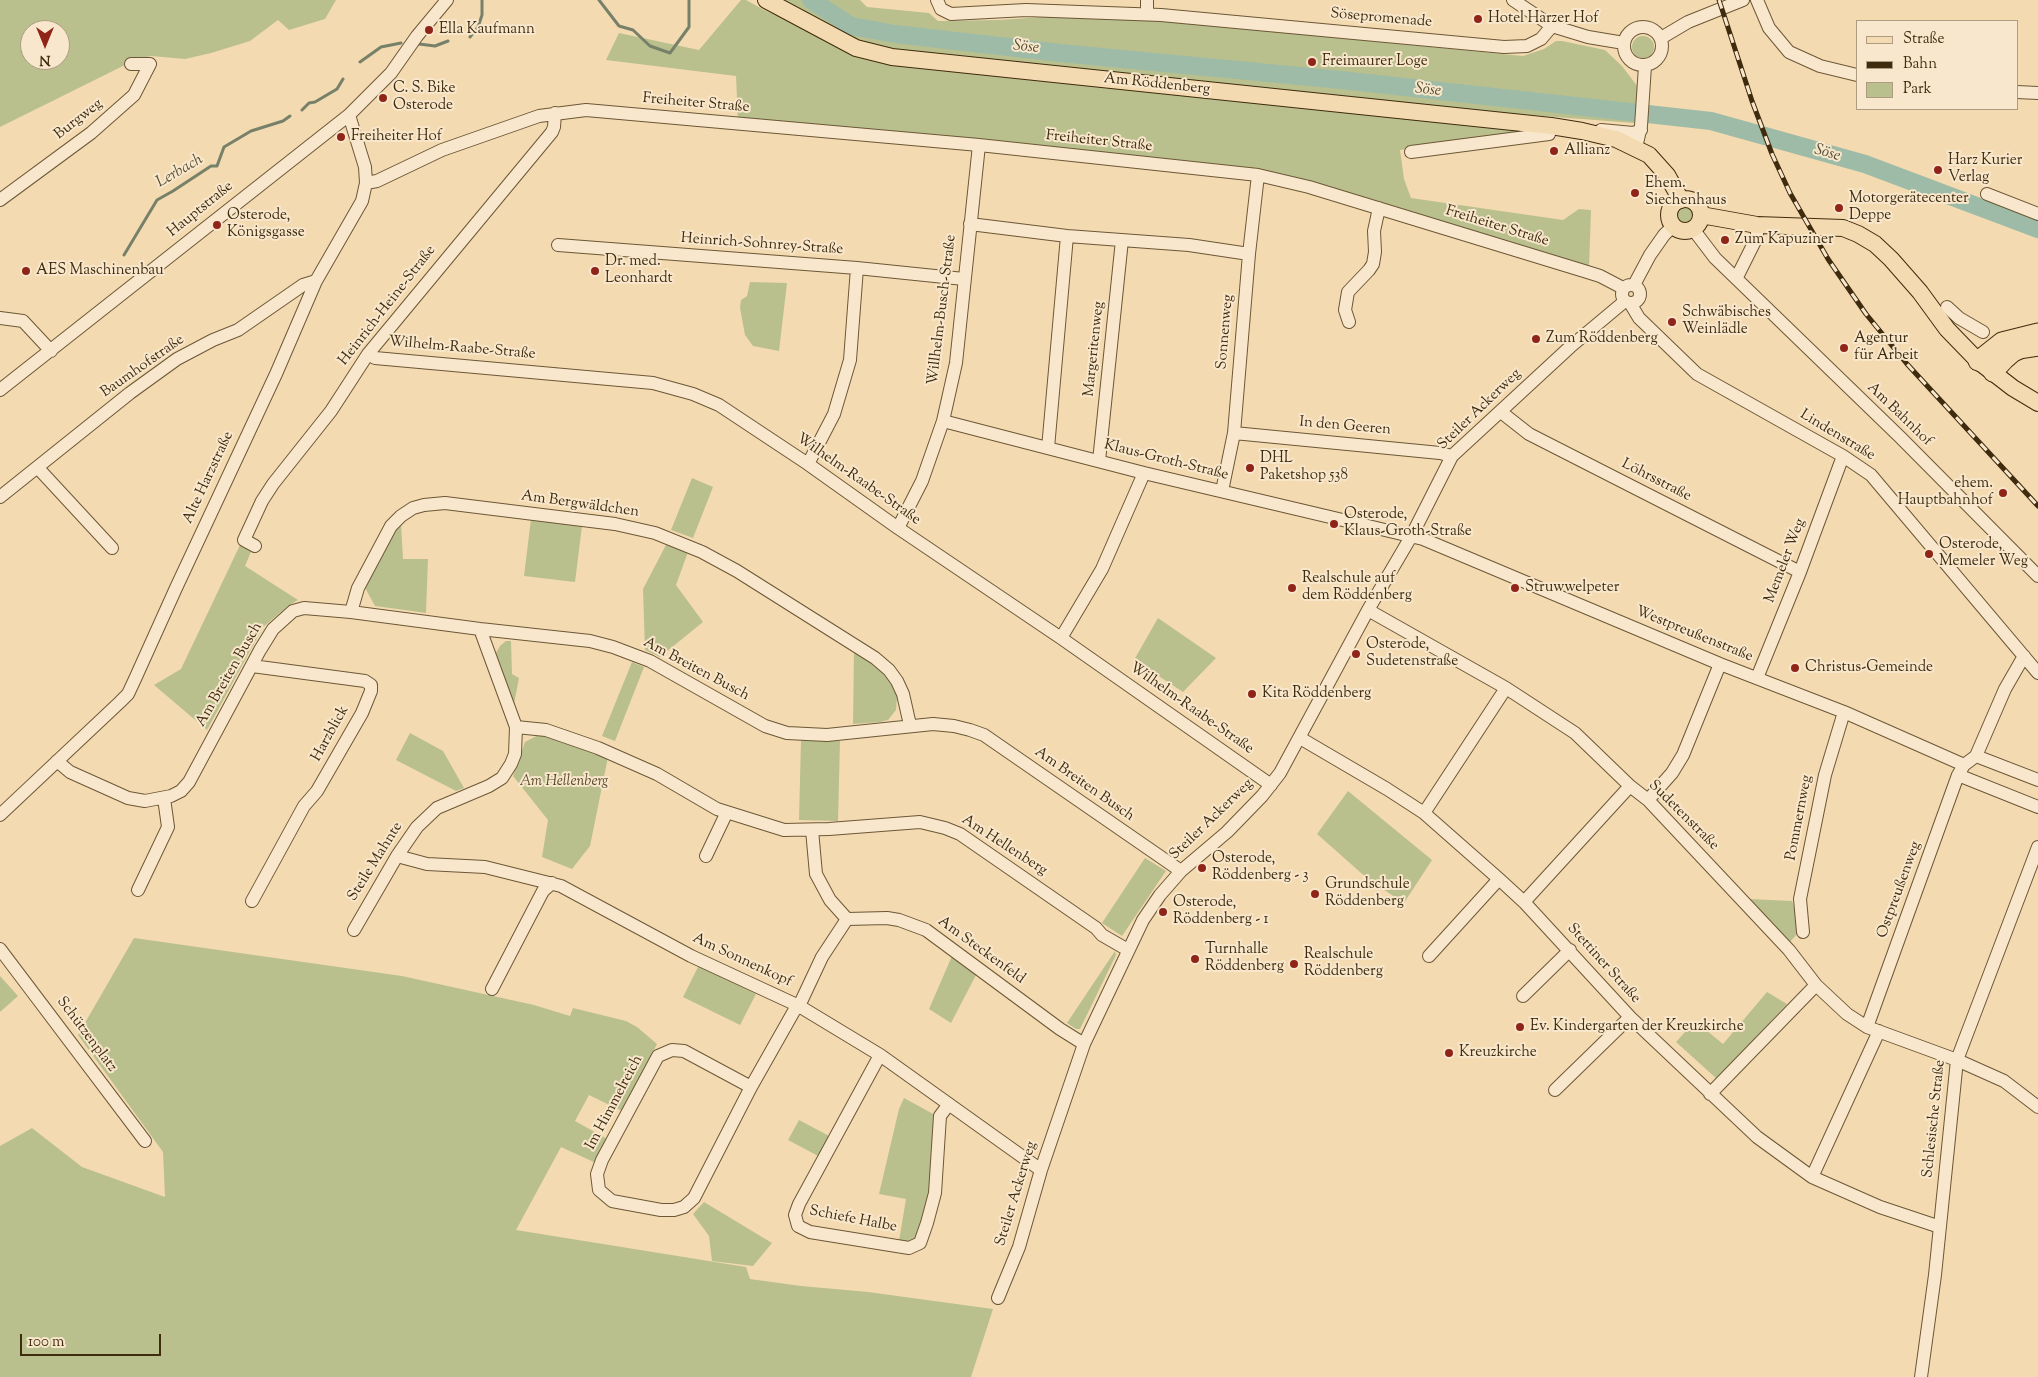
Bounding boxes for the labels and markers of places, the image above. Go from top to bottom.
place label: Hotel Harzer Hof [1488,10,1598,28]
marker: Hotel Harzer Hof [1472,13,1484,25]
place label: Ella Kaufmann [439,21,535,39]
marker: Ella Kaufmann [423,24,435,36]
place label: Freimaurer Loge [1322,53,1428,71]
marker: Freimaurer Loge [1306,56,1318,68]
place label: C. S. Bike Osterode [393,80,456,115]
marker: C. S. Bike Osterode [377,92,389,104]
place label: Freiheiter Hof [351,128,442,146]
marker: Freiheiter Hof [335,131,347,143]
place label: Allianz [1564,142,1610,160]
marker: Allianz [1548,145,1560,157]
place label: Harz Kurier Verlag [1948,152,2022,187]
marker: Harz Kurier Verlag [1932,164,1944,176]
place label: Ehem. Siechenhaus [1645,175,1726,210]
marker: Ehem. Siechenhaus [1629,187,1641,199]
place label: Motorgerätecenter Deppe [1849,190,1969,225]
marker: Motorgerätecenter Deppe [1833,202,1845,214]
place label: Osterode, Königsgasse [227,207,305,242]
marker: Osterode, Königsgasse [211,219,223,231]
place label: Zum Kapuziner [1735,231,1834,249]
marker: Zum Kapuziner [1719,234,1731,246]
place label: Dr. med. Leonhardt [605,253,673,288]
place label: AES Maschinenbau [36,262,164,280]
marker: AES Maschinenbau [20,265,32,277]
marker: Dr. med. Leonhardt [589,265,601,277]
place label: Schwäbisches Weinlädle [1682,304,1771,339]
marker: Schwäbisches Weinlädle [1666,316,1678,328]
place label: Zum Röddenberg [1546,330,1658,348]
place label: Agentur für Arbeit [1854,330,1918,365]
marker: Zum Röddenberg [1530,333,1542,345]
marker: Agentur für Arbeit [1838,342,1850,354]
place label: DHL Paketshop 538 [1260,450,1348,485]
marker: DHL Paketshop 538 [1244,462,1256,474]
place label: ehem. Hauptbahnhof [1898,475,1993,510]
marker: ehem. Hauptbahnhof [1997,487,2009,499]
place label: Osterode, Klaus-Groth-Straße [1344,506,1472,541]
marker: Osterode, Klaus-Groth-Straße [1328,518,1340,530]
place label: Osterode, Memeler Weg [1939,536,2028,571]
marker: Osterode, Memeler Weg [1923,548,1935,560]
place label: Realschule auf dem Röddenberg [1302,570,1412,605]
place label: Struwwelpeter [1525,579,1619,597]
marker: Realschule auf dem Röddenberg [1286,582,1298,594]
marker: Struwwelpeter [1509,582,1521,594]
place label: Osterode, Sudetenstraße [1366,636,1458,671]
marker: Osterode, Sudetenstraße [1350,648,1362,660]
place label: Christus-Gemeinde [1805,659,1933,677]
marker: Christus-Gemeinde [1789,662,1801,674]
place label: Kita Röddenberg [1262,685,1371,703]
marker: Kita Röddenberg [1246,688,1258,700]
place label: Osterode, Röddenberg - 3 [1212,850,1309,885]
marker: Osterode, Röddenberg - 3 [1196,862,1208,874]
place label: Grundschule Röddenberg [1325,876,1410,911]
marker: Grundschule Röddenberg [1309,888,1321,900]
place label: Osterode, Röddenberg - 1 [1173,894,1269,929]
marker: Osterode, Röddenberg - 1 [1157,906,1169,918]
place label: Turnhalle Röddenberg [1205,941,1284,976]
place label: Realschule Röddenberg [1304,946,1383,981]
marker: Turnhalle Röddenberg [1189,953,1201,965]
marker: Realschule Röddenberg [1288,958,1300,970]
place label: Ev. Kindergarten der Kreuzkirche [1530,1018,1744,1036]
marker: Ev. Kindergarten der Kreuzkirche [1514,1021,1526,1033]
place label: Kreuzkirche [1459,1044,1537,1062]
marker: Kreuzkirche [1443,1047,1455,1059]

